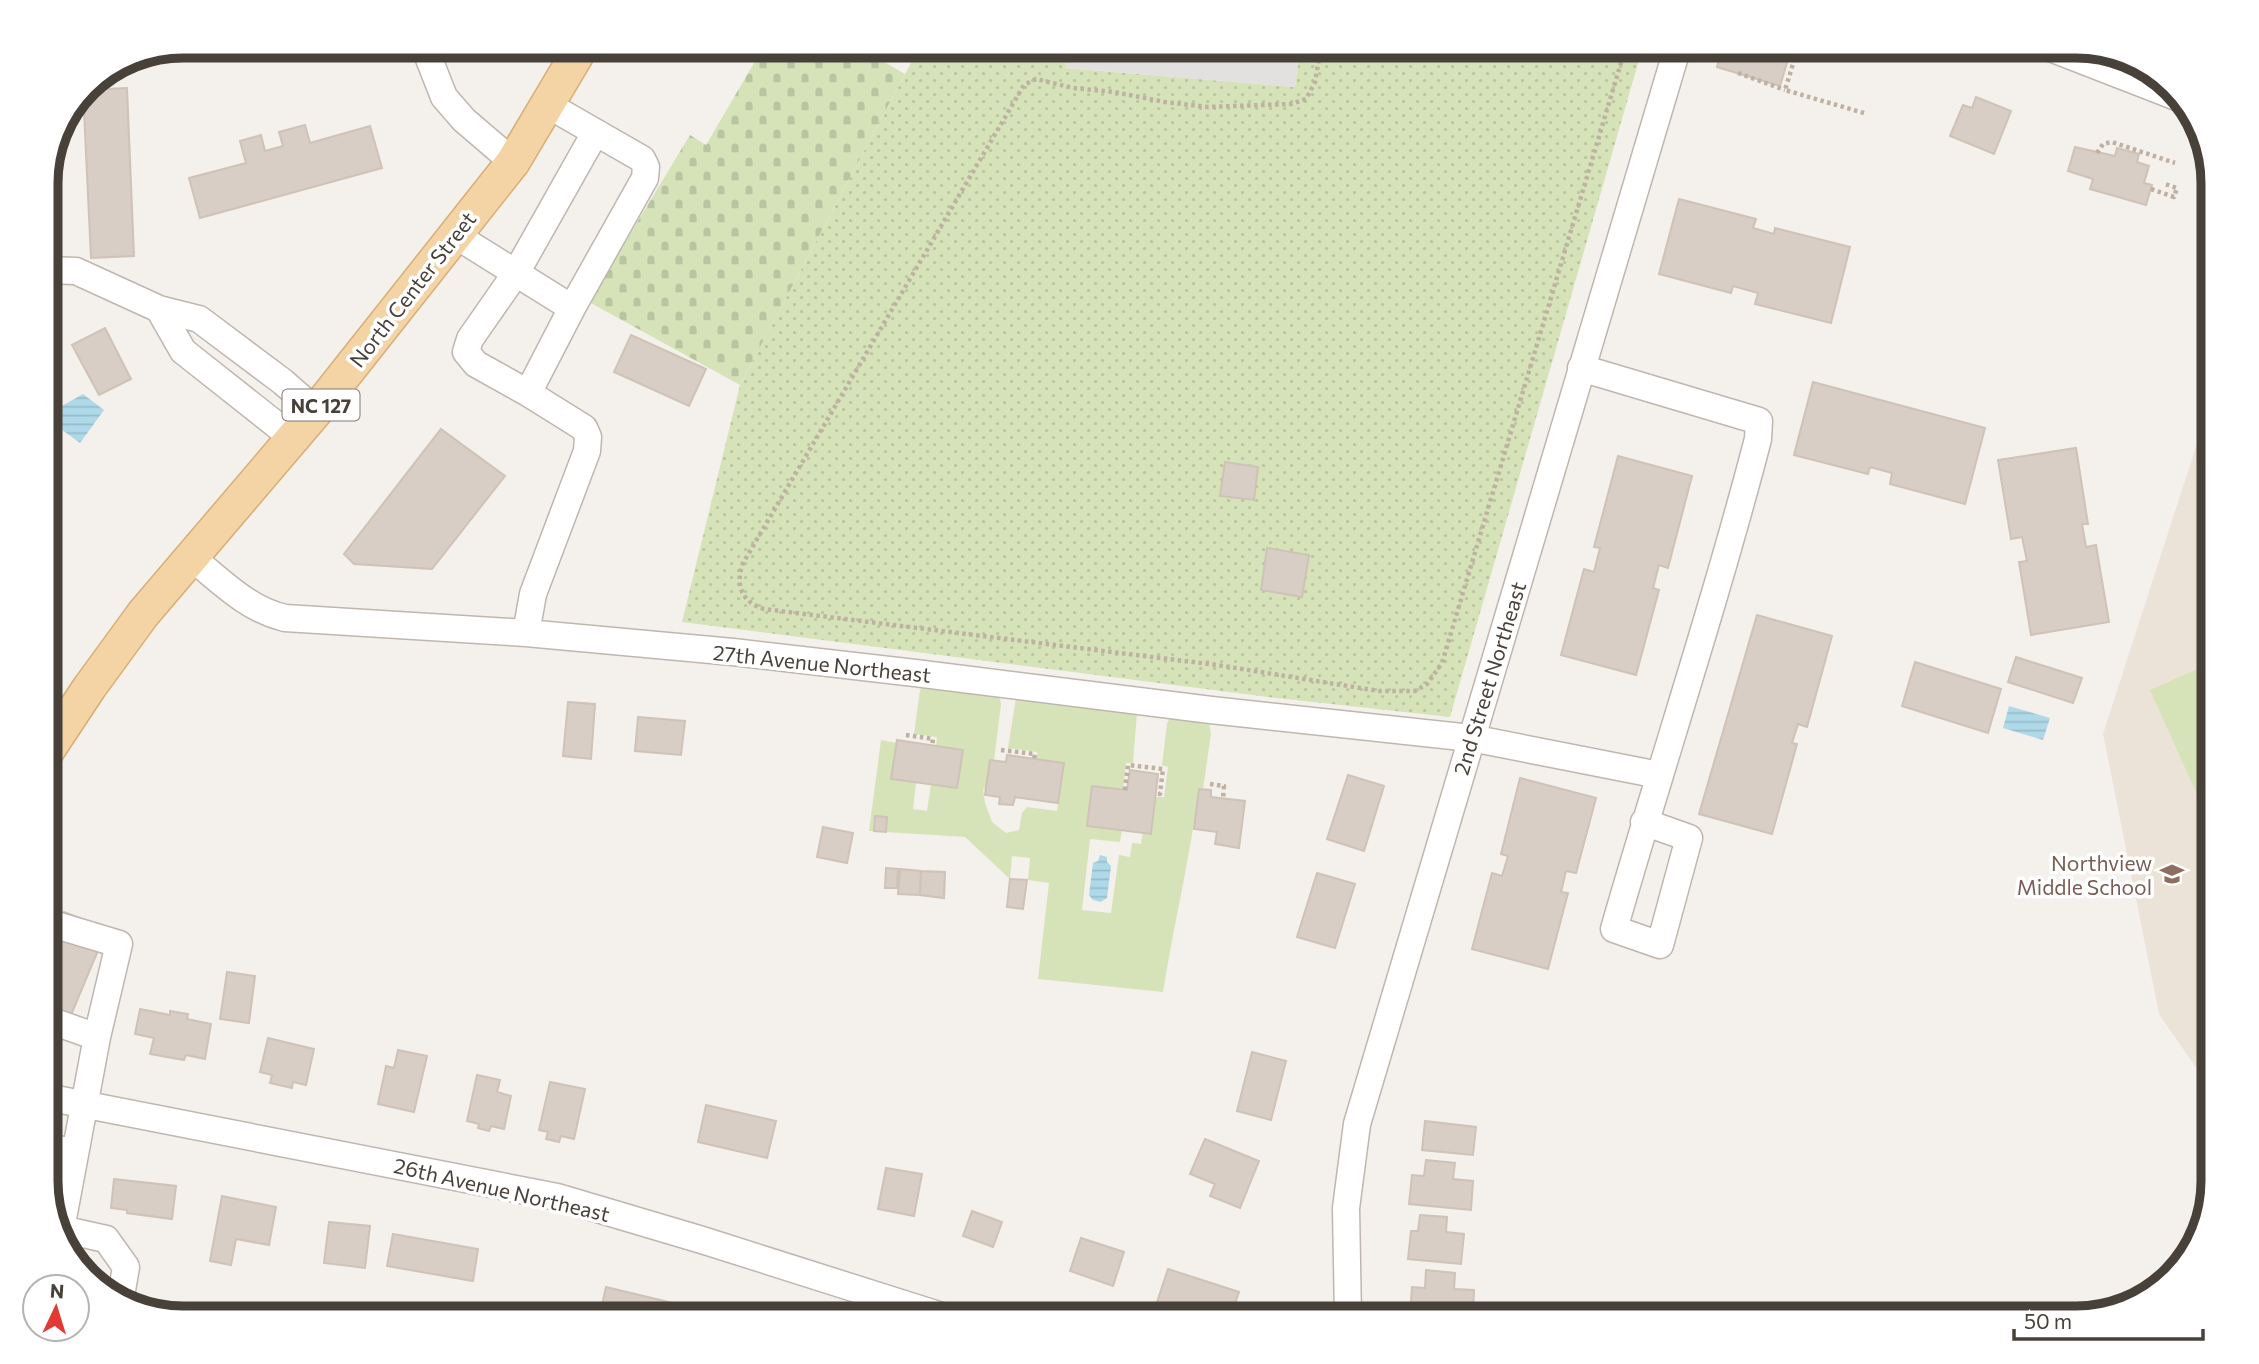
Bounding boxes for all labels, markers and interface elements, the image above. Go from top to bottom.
street label: North Center Street [344,206,480,372]
road number: NC 127 [282,390,360,420]
street label: 2nd Street Northeast [1448,578,1530,778]
street label: 27th Avenue Northeast [712,639,932,687]
place label: Northview Middle School [2017,850,2152,899]
school or university icon: Northview Middle School [2158,860,2186,888]
street label: 26th Avenue Northeast [392,1152,612,1226]
north arrow [21,1273,91,1343]
text: N [49,1279,65,1303]
scale bar [2014,1298,2203,1342]
text: 50 m [2024,1308,2072,1333]

